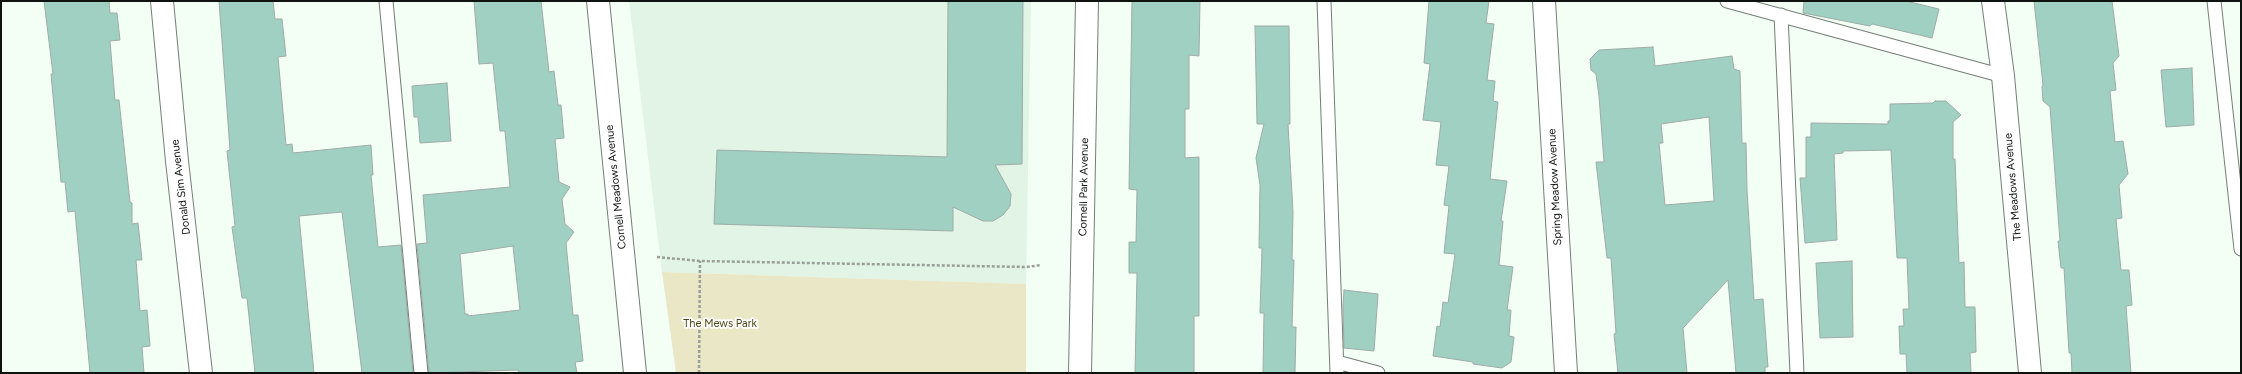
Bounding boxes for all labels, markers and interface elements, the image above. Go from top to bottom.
street label: Cornell Meadows Avenue [603,124,629,250]
street label: Spring Meadow Avenue [1545,128,1565,246]
street label: The Meadows Avenue [2002,133,2024,241]
street label: Cornell Park Avenue [1077,138,1091,236]
street label: Donald Sim Avenue [169,139,193,235]
park label: The Mews Park [683,317,757,331]

